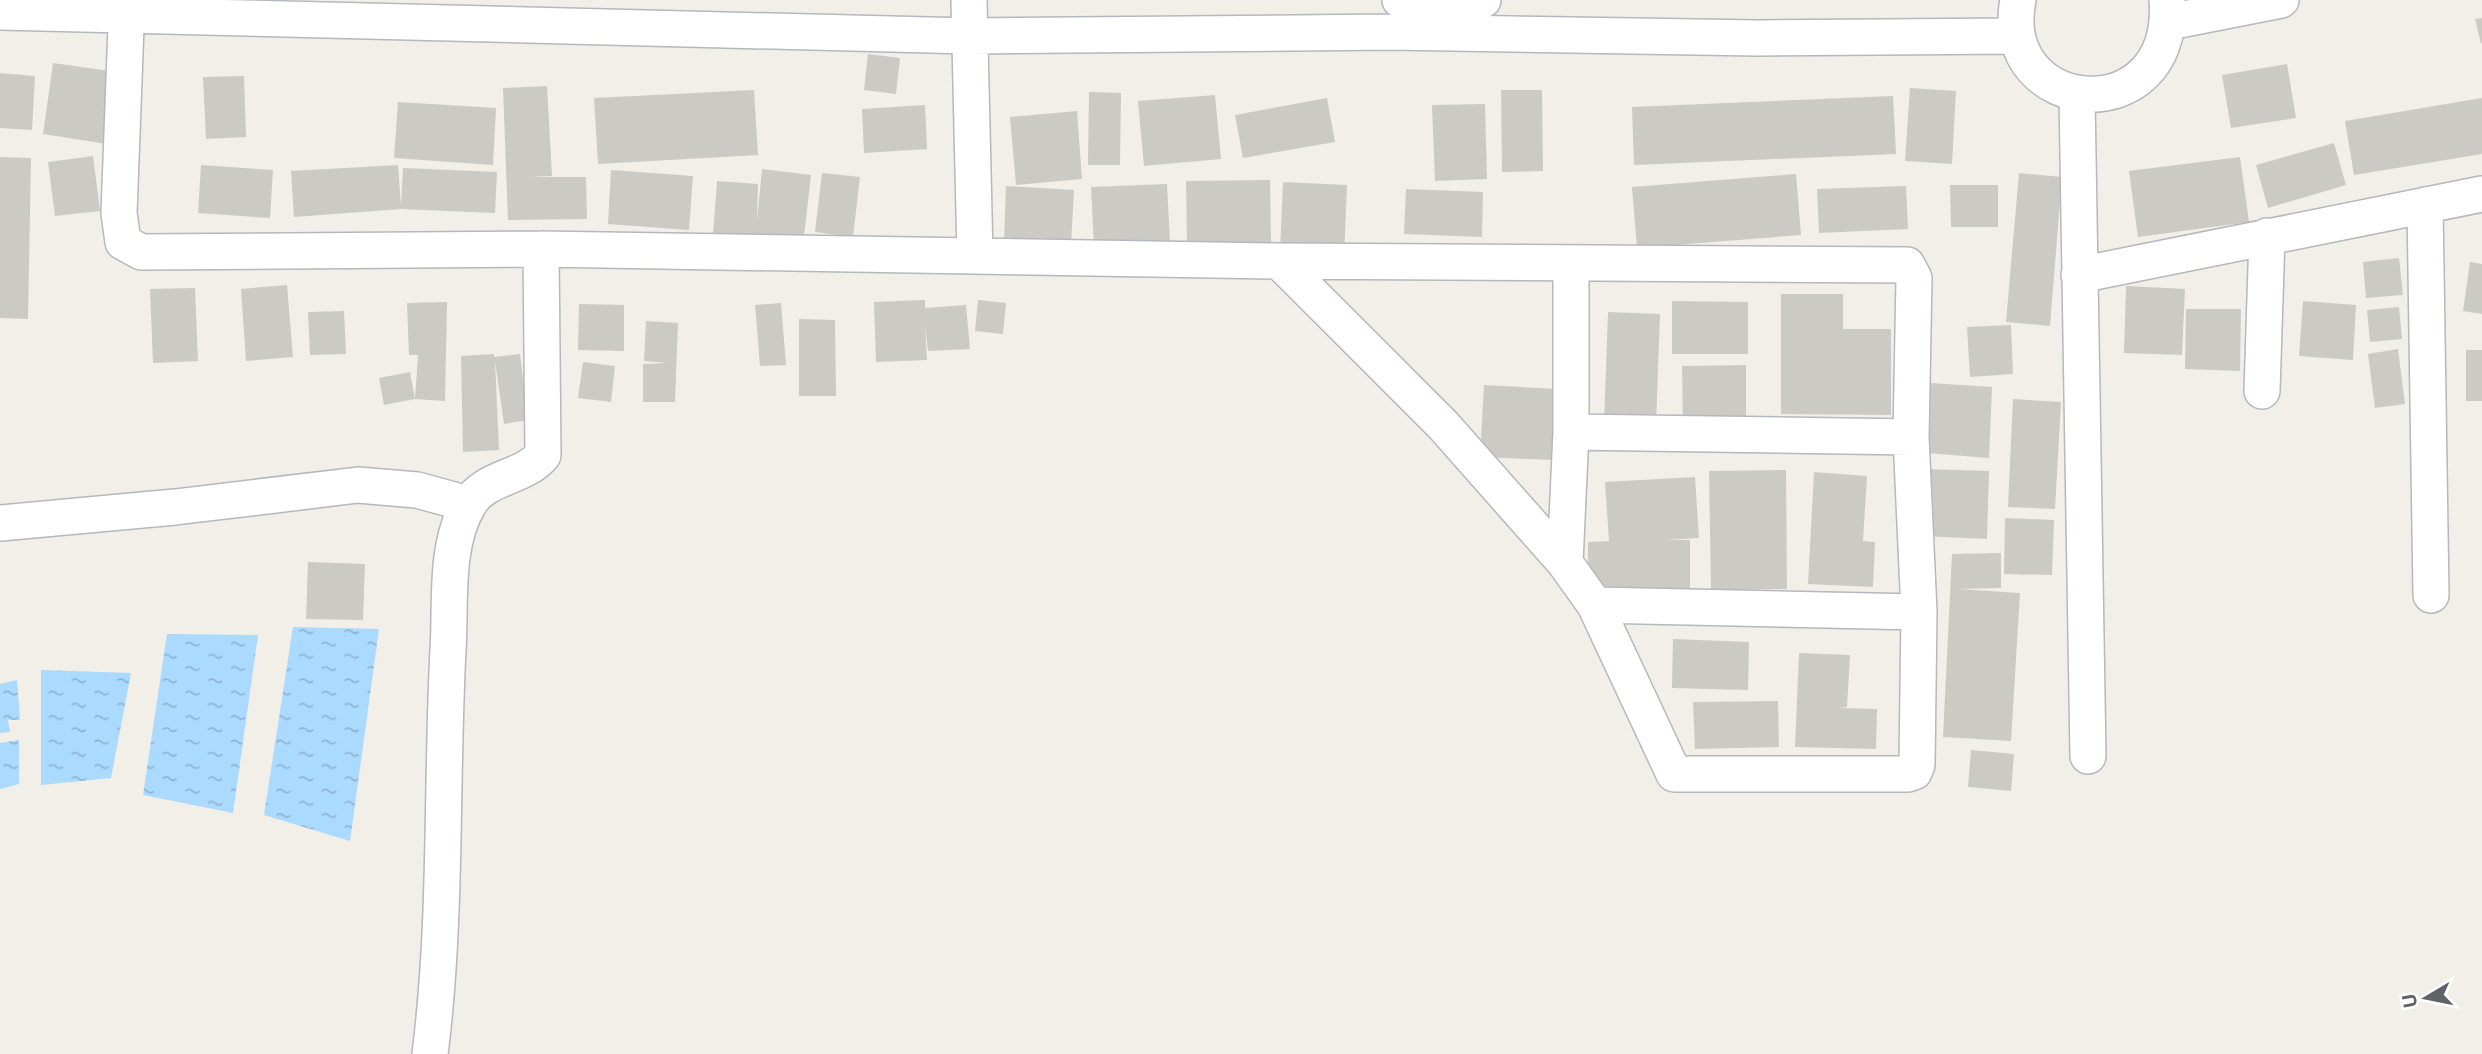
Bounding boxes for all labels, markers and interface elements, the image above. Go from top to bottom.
north arrow [2391,963,2461,1033]
text: U [2395,992,2423,1010]

